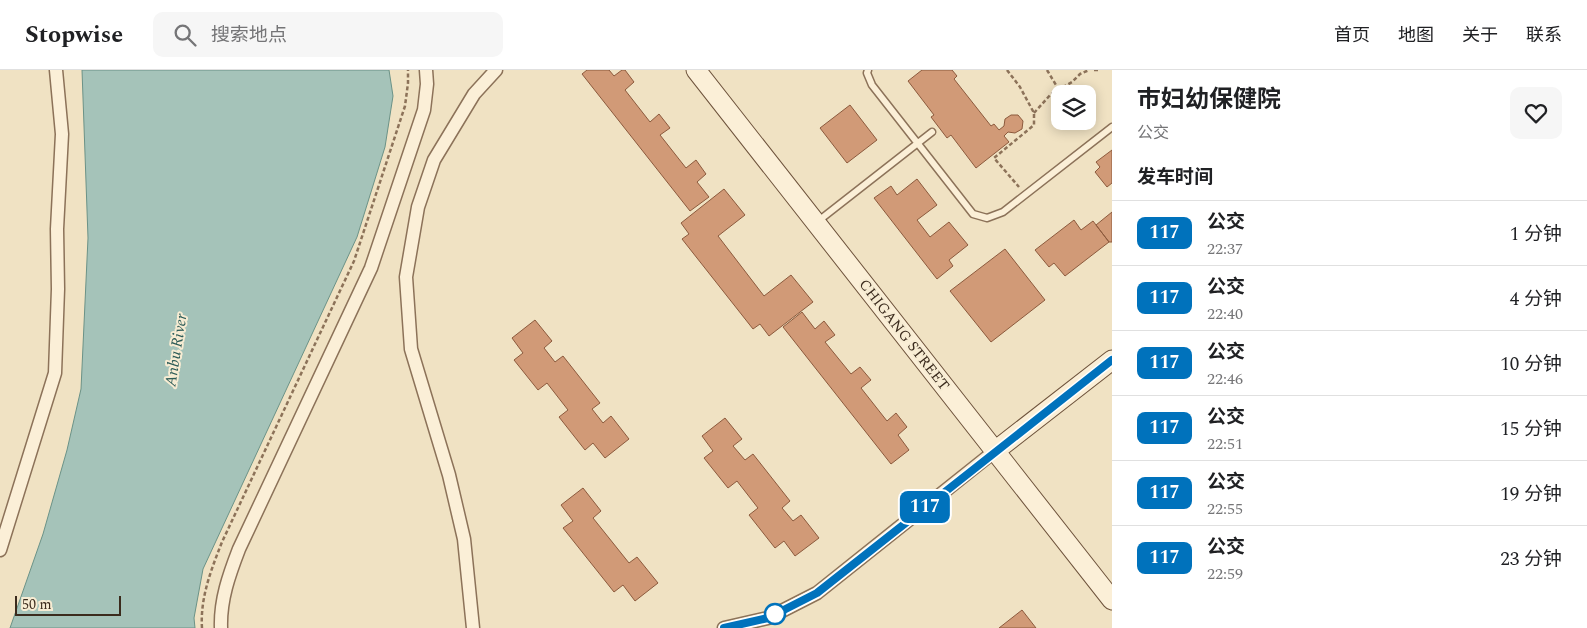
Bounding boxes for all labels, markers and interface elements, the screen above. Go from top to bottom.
search box [153,12,503,57]
text: Stopwise [25,17,123,53]
icon: search [171,21,199,49]
text: 搜索地点 [211,21,287,50]
text: 首页 [1334,22,1370,49]
text: 地图 [1398,22,1434,49]
text: 关于 [1462,22,1498,49]
text: 联系 [1526,22,1562,49]
text: 巿妇幼保健院 [1137,82,1281,118]
map controls [1051,85,1096,130]
button: layers [1051,85,1096,130]
button: heart [1510,87,1562,139]
text: 公交 [1137,121,1169,145]
text: 发车时间 [1137,163,1213,192]
text: 公交 [1207,208,1245,237]
text: 117 [1149,219,1180,246]
text: 1 分钟 [1510,220,1562,249]
text: 22:37 [1207,237,1243,261]
text: 公交 [1207,273,1245,302]
street label: CHIGANG STREET [853,274,955,396]
text: 117 [1149,284,1180,311]
text: 4 分钟 [1510,285,1562,314]
text: 22:40 [1207,302,1243,326]
water label: Anbu River [158,311,194,389]
text: 公交 [1207,338,1245,367]
text: 117 [1149,349,1180,376]
text: 10 分钟 [1500,350,1562,379]
text: 22:46 [1207,367,1243,391]
text: 公交 [1207,403,1245,432]
text: 117 [1149,414,1180,441]
text: 15 分钟 [1500,415,1562,444]
text: 22:51 [1207,432,1243,456]
text: 公交 [1207,468,1245,497]
text: 117 [1149,479,1180,506]
text: 19 分钟 [1500,480,1562,509]
line badge: 117 [896,491,954,523]
text: 117 [910,493,940,520]
text: 22:55 [1207,497,1243,521]
text: 公交 [1207,533,1245,562]
text: 117 [1149,544,1180,571]
text: 23 分钟 [1500,545,1562,574]
text: 22:59 [1207,562,1243,586]
scale bar [15,593,121,616]
text: 50 m [22,594,52,615]
unlabelled marker [764,603,786,625]

